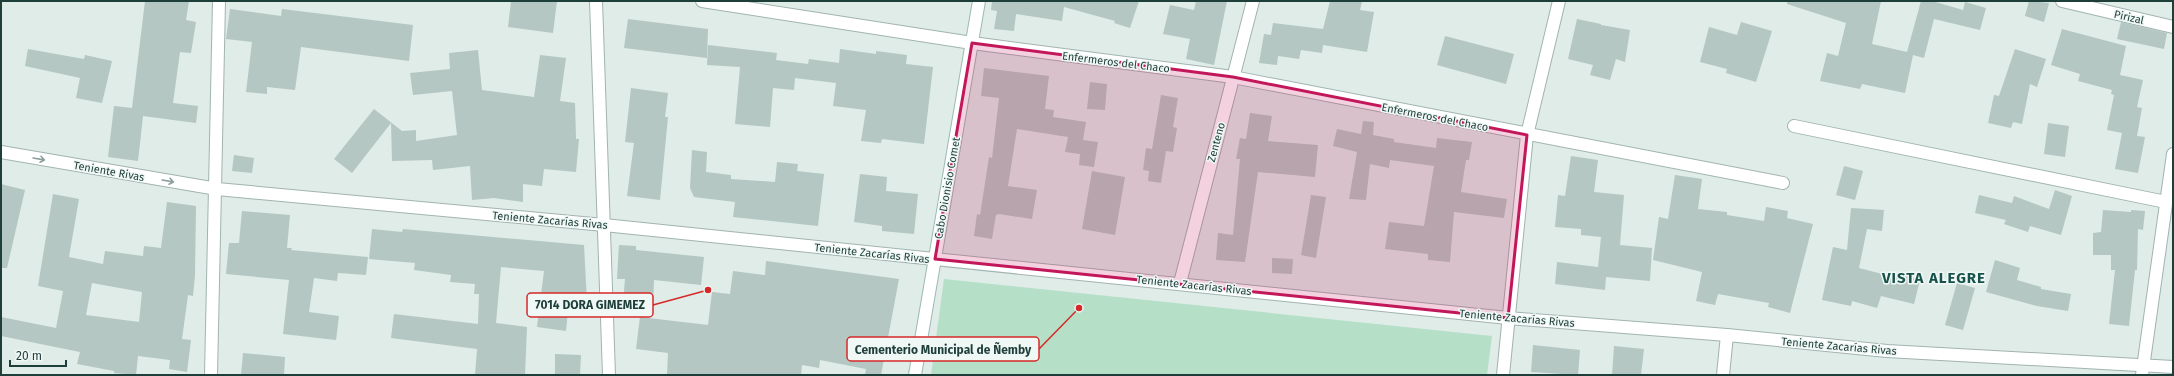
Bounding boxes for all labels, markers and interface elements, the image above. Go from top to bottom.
street label: Pirizal [2113,8,2145,27]
street label: Enfermeros del Chaco [1061,49,1171,76]
street label: Enfermeros del Chaco [1380,101,1489,134]
street label: Zenteno [1205,121,1228,163]
street label: Cabo Dionisio Comet [932,136,963,240]
one-way arrow [33,155,46,163]
street label: Teniente Rivas [72,159,145,184]
one-way arrow [161,177,174,185]
street label: Teniente Zacarías Rivas [492,209,608,232]
street label: Teniente Zacarías Rivas [814,241,930,266]
district label: VISTA ALEGRE [1881,269,1986,287]
street label: Teniente Zacarías Rivas [1136,273,1252,298]
callout: 7014 DORA GIMEMEZ [527,293,653,317]
text: 7014 DORA GIMEMEZ [535,298,645,312]
street label: Teniente Zacarías Rivas [1459,307,1575,330]
street label: Teniente Zacarías Rivas [1781,335,1897,358]
callout: Cementerio Municipal de Ñemby [847,337,1039,361]
text: Cementerio Municipal de Ñemby [855,341,1032,357]
scale bar [10,342,66,368]
text: 20 m [16,349,42,363]

